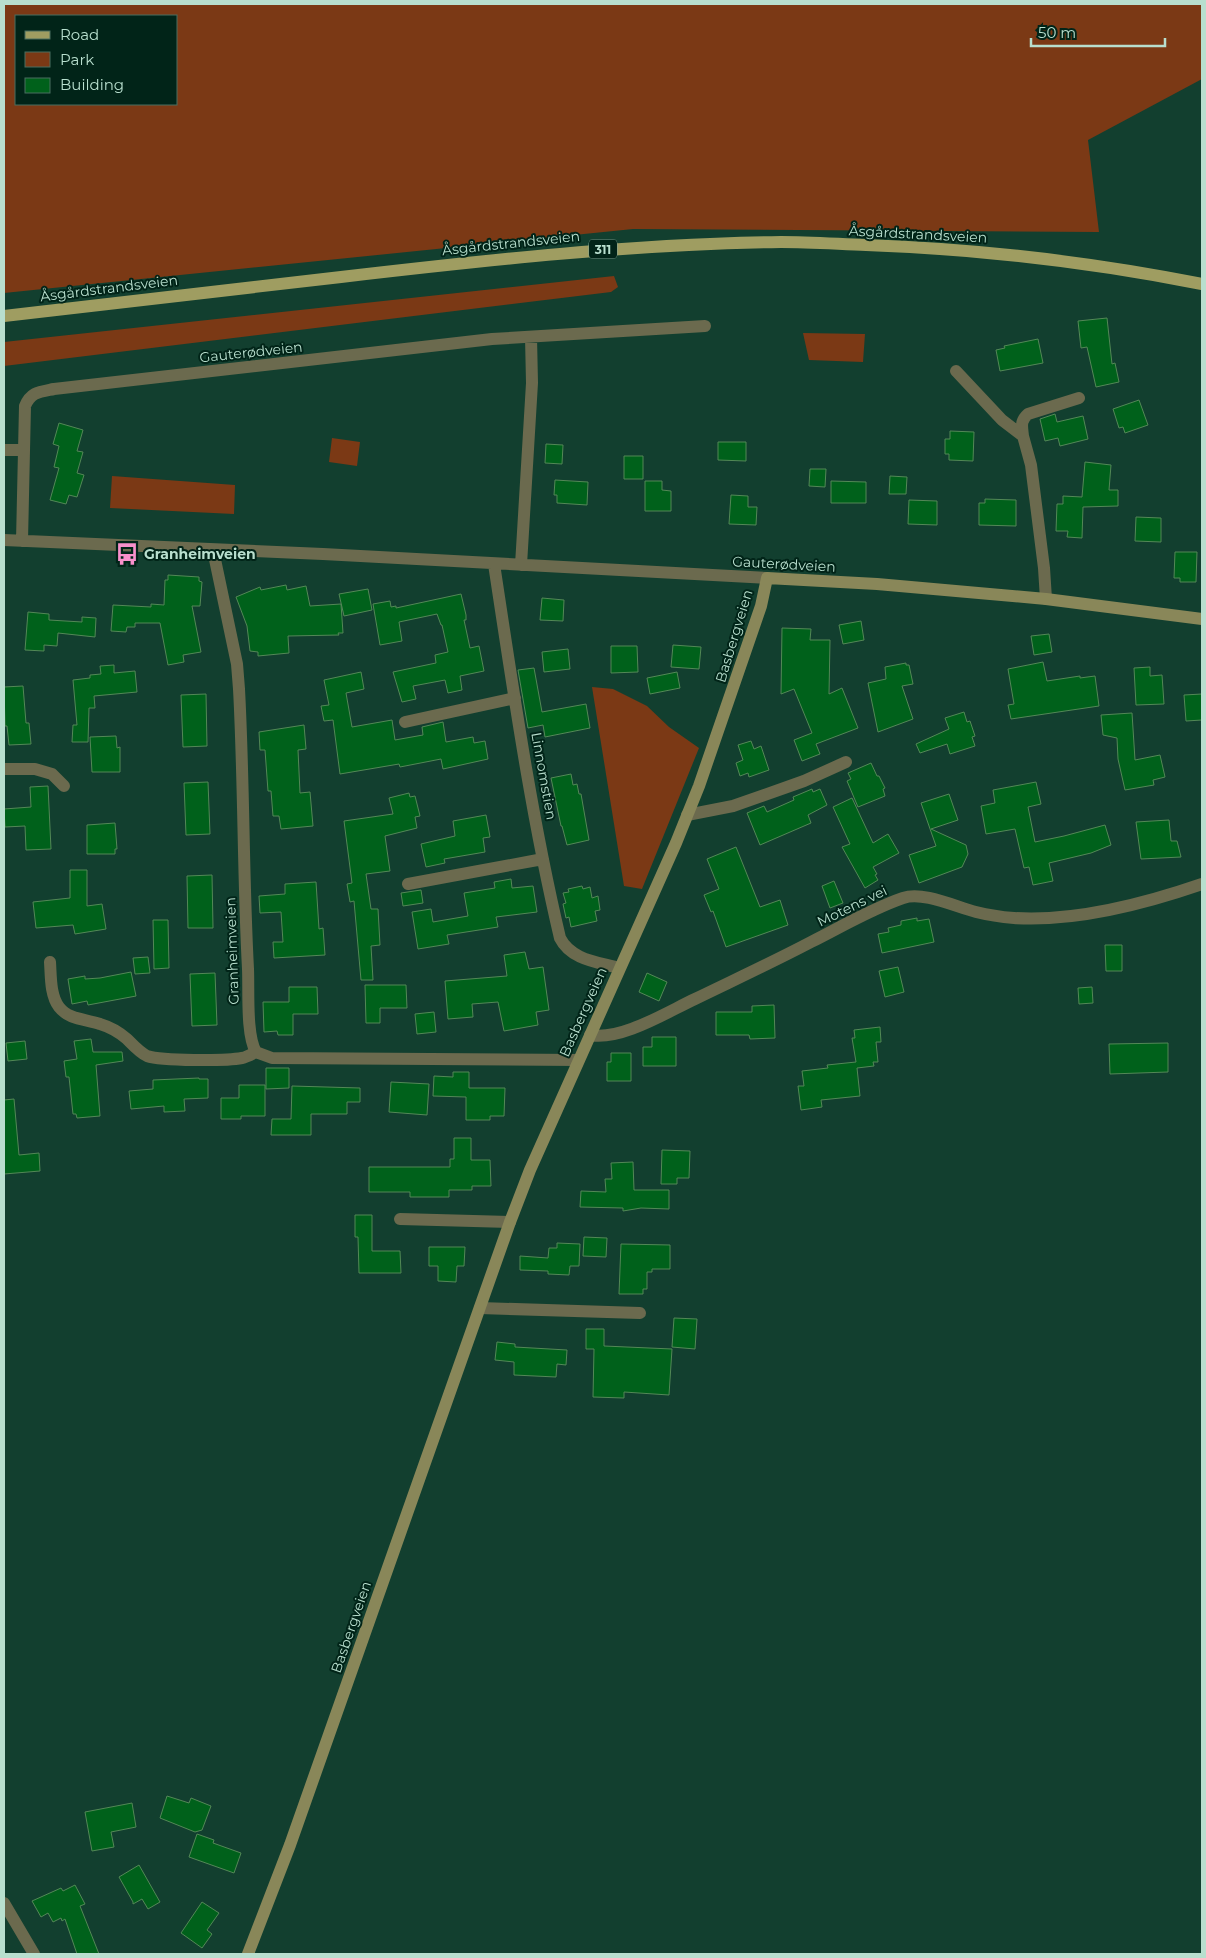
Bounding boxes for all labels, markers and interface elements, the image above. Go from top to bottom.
legend [15,15,178,105]
scale bar [1031,15,1165,47]
text: 50 m [1038,23,1076,42]
text: Road [60,25,99,44]
text: Park [60,50,94,69]
text: Building [60,75,124,94]
street label: Åsgårdstrandsveien [848,220,988,247]
street label: Åsgårdstrandsveien [441,226,581,259]
road number: 311 [589,240,617,258]
street label: Åsgårdstrandsveien [39,270,179,305]
street label: Gauterødveien [199,338,303,366]
bus stop icon: Granheimveien [114,541,140,567]
place label: Granheimveien [144,545,256,563]
street label: Gauterødveien [732,552,836,576]
street label: Basbergveien [711,587,757,685]
street label: Linnomstien [527,731,561,821]
street label: Motens vei [814,881,890,931]
street label: Granheimveien [221,897,243,1005]
street label: Basbergveien [555,964,611,1060]
street label: Basbergveien [327,1579,375,1675]

